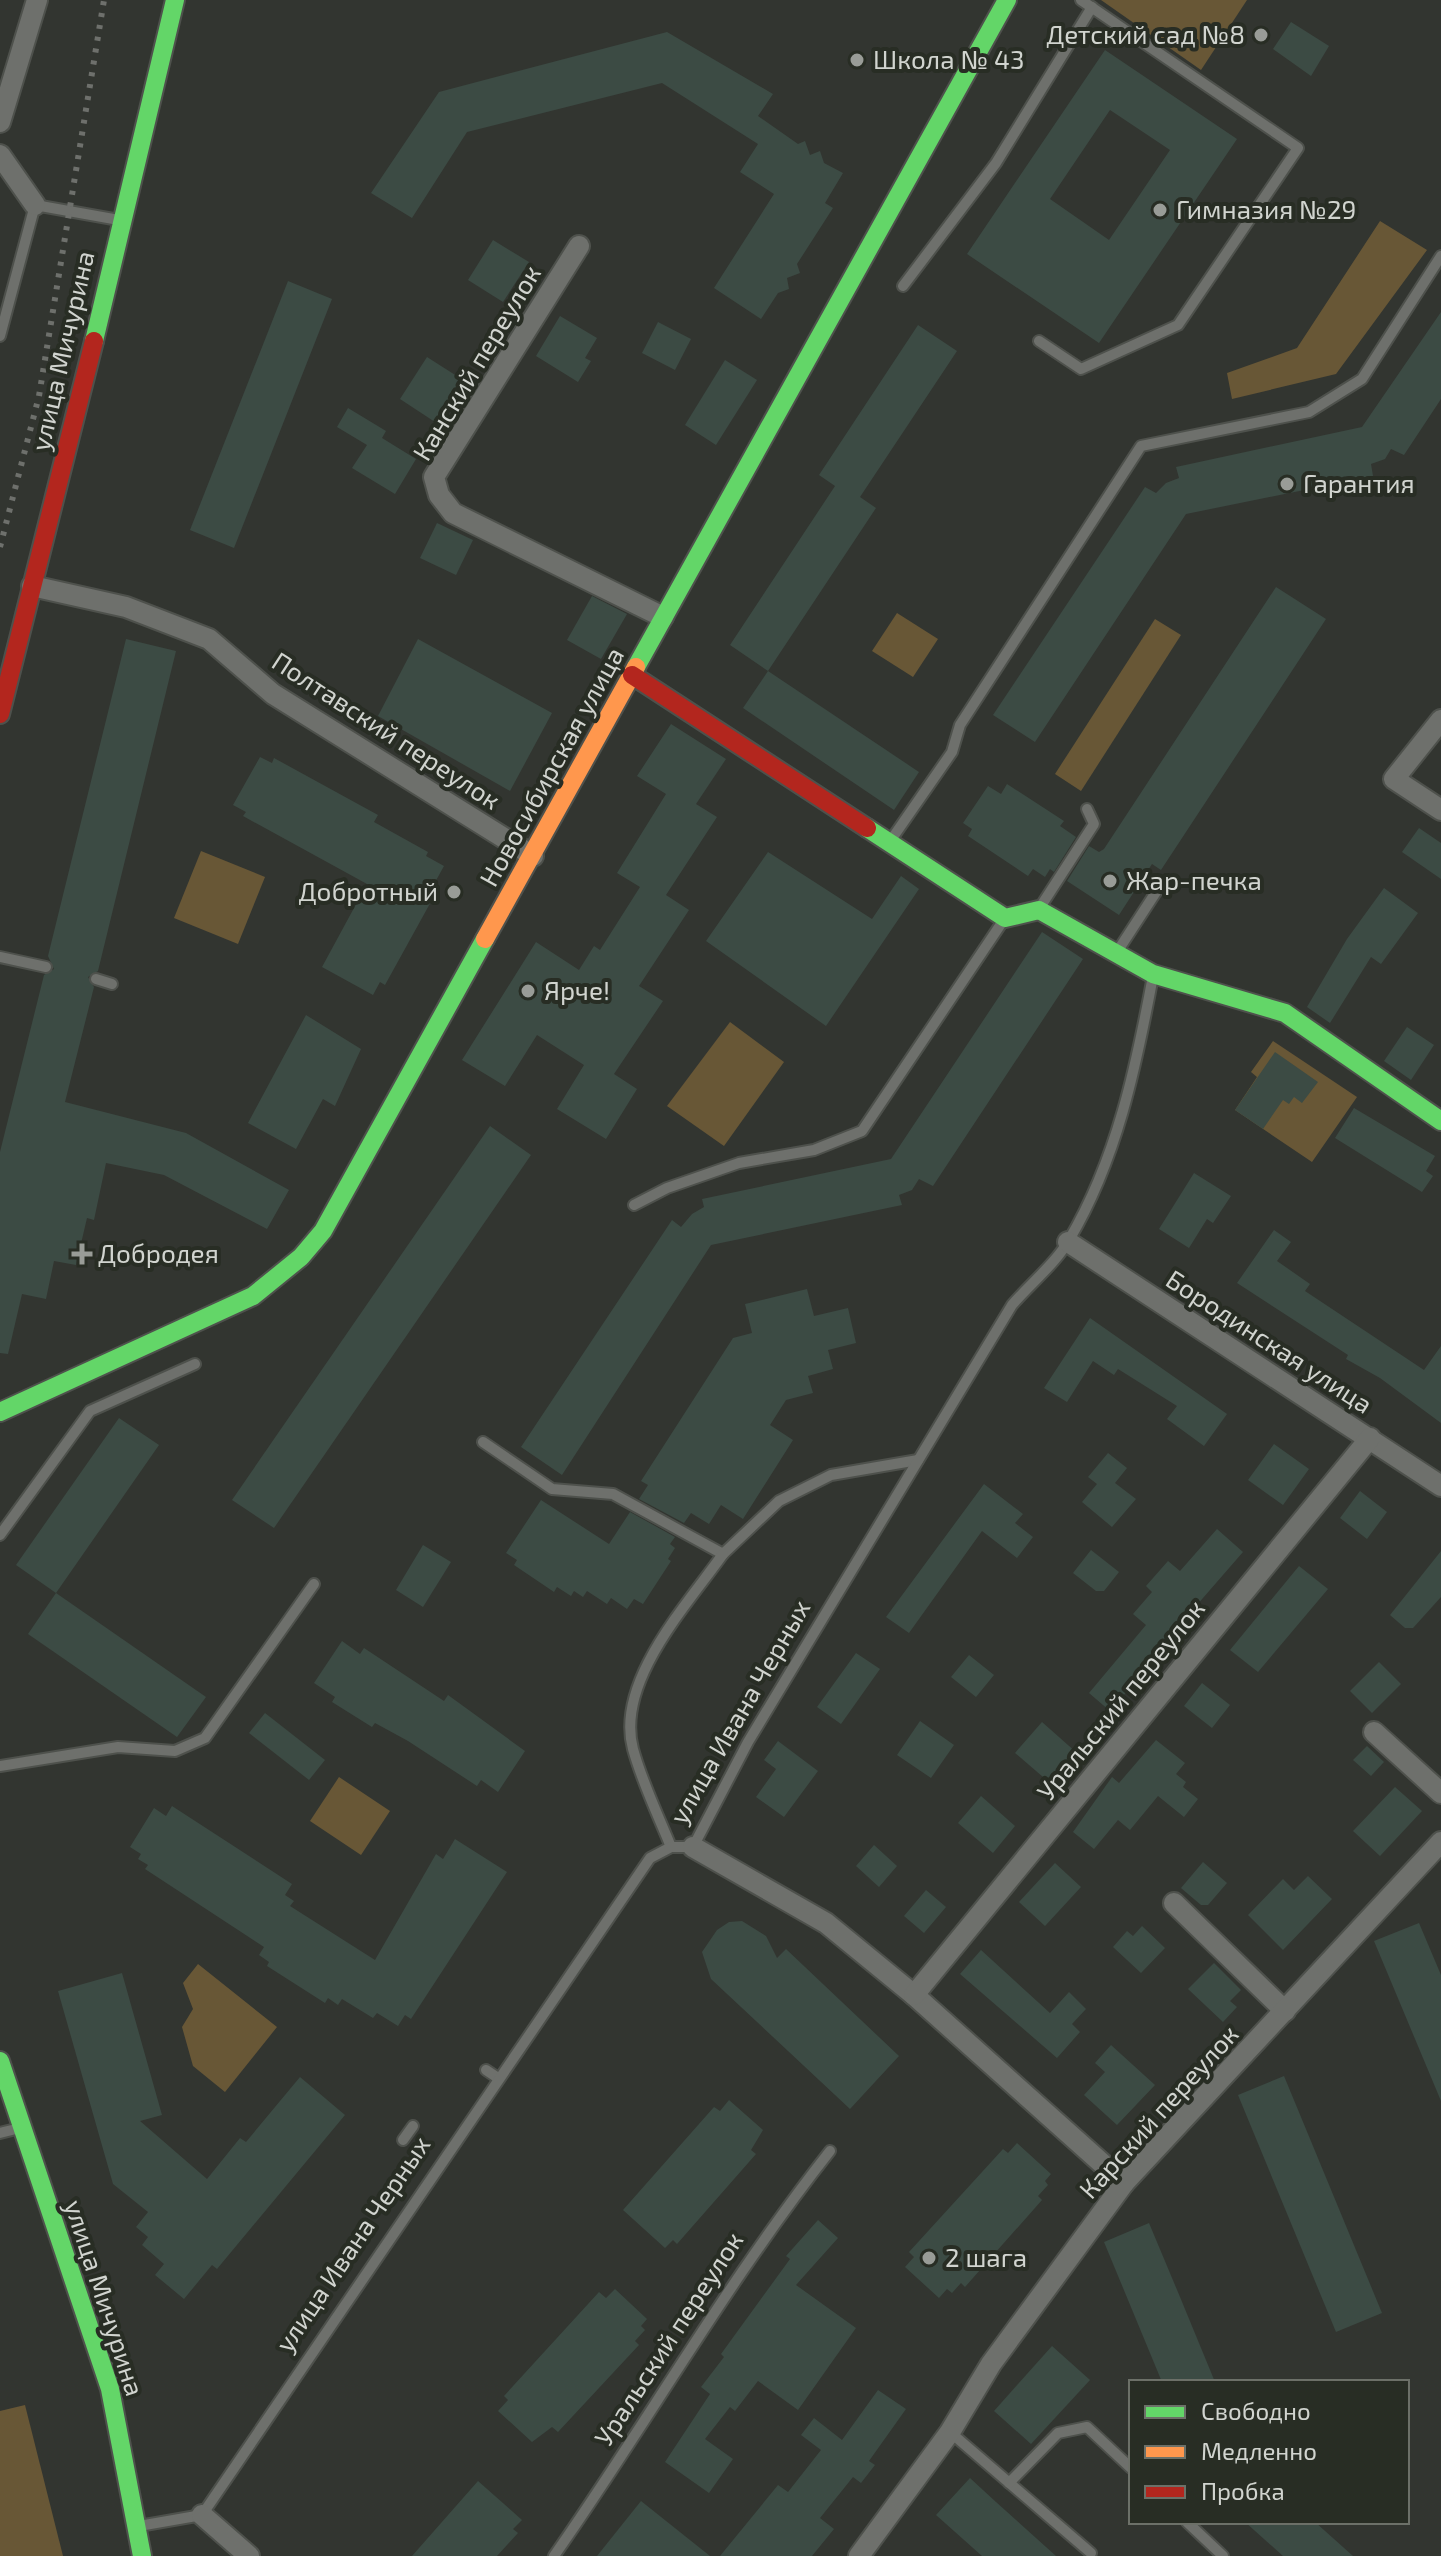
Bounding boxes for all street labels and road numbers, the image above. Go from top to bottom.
street label: улица Мичурина [23,248,101,454]
street label: Канский переулок [405,259,547,466]
street label: Новосибирская улица [472,641,630,892]
street label: Полтавский переулок [266,644,507,816]
street label: Бородинская улица [1160,1263,1379,1420]
street label: Уральский переулок [1029,1593,1211,1806]
street label: улица Ивана Черных [662,1594,816,1829]
street label: Карский переулок [1072,2018,1245,2205]
street label: улица Ивана Черных [268,2129,436,2357]
street label: улица Мичурина [58,2196,152,2400]
street label: Уральский переулок [587,2225,749,2452]

